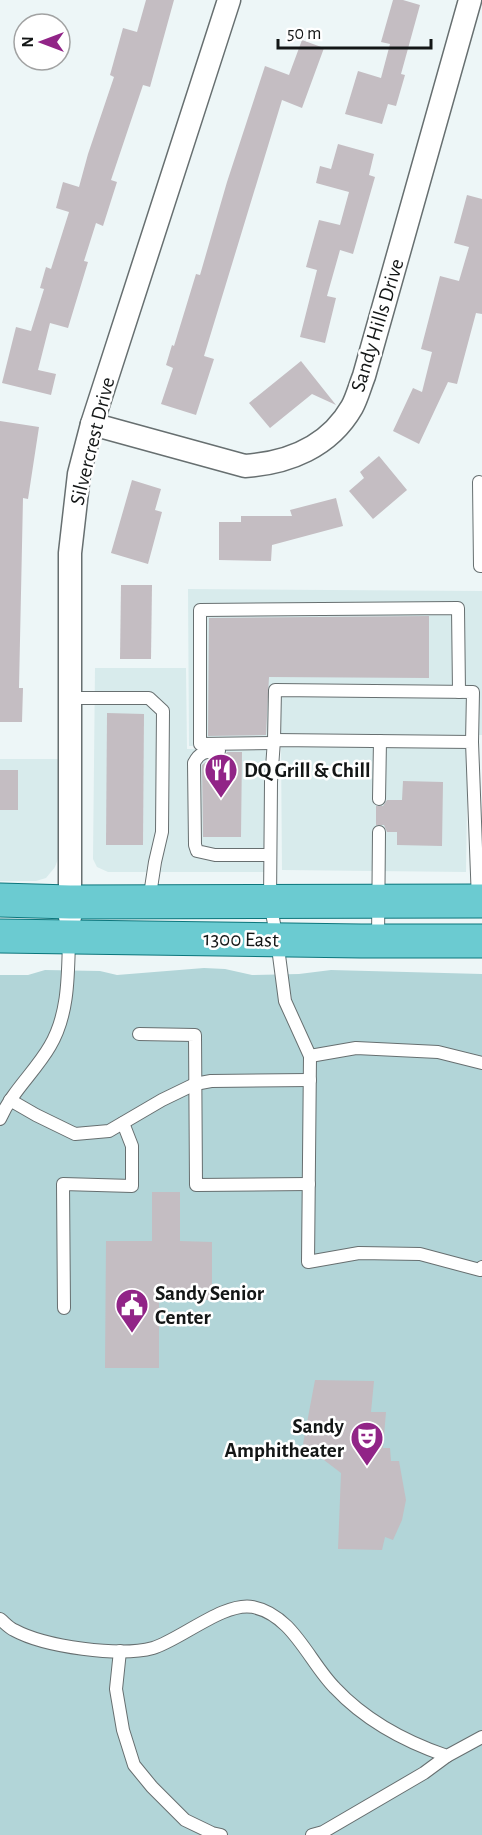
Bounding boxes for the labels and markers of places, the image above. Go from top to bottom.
restaurant icon: DQ Grill & Chill [203,752,239,799]
place label: DQ Grill & Chill [244,760,370,782]
place label: Sandy Senior Center [155,1283,265,1328]
public building icon: Sandy Senior Center [114,1287,150,1334]
place label: Sandy Amphitheater [225,1416,345,1461]
theatre icon: Sandy Amphitheater [349,1420,385,1467]

